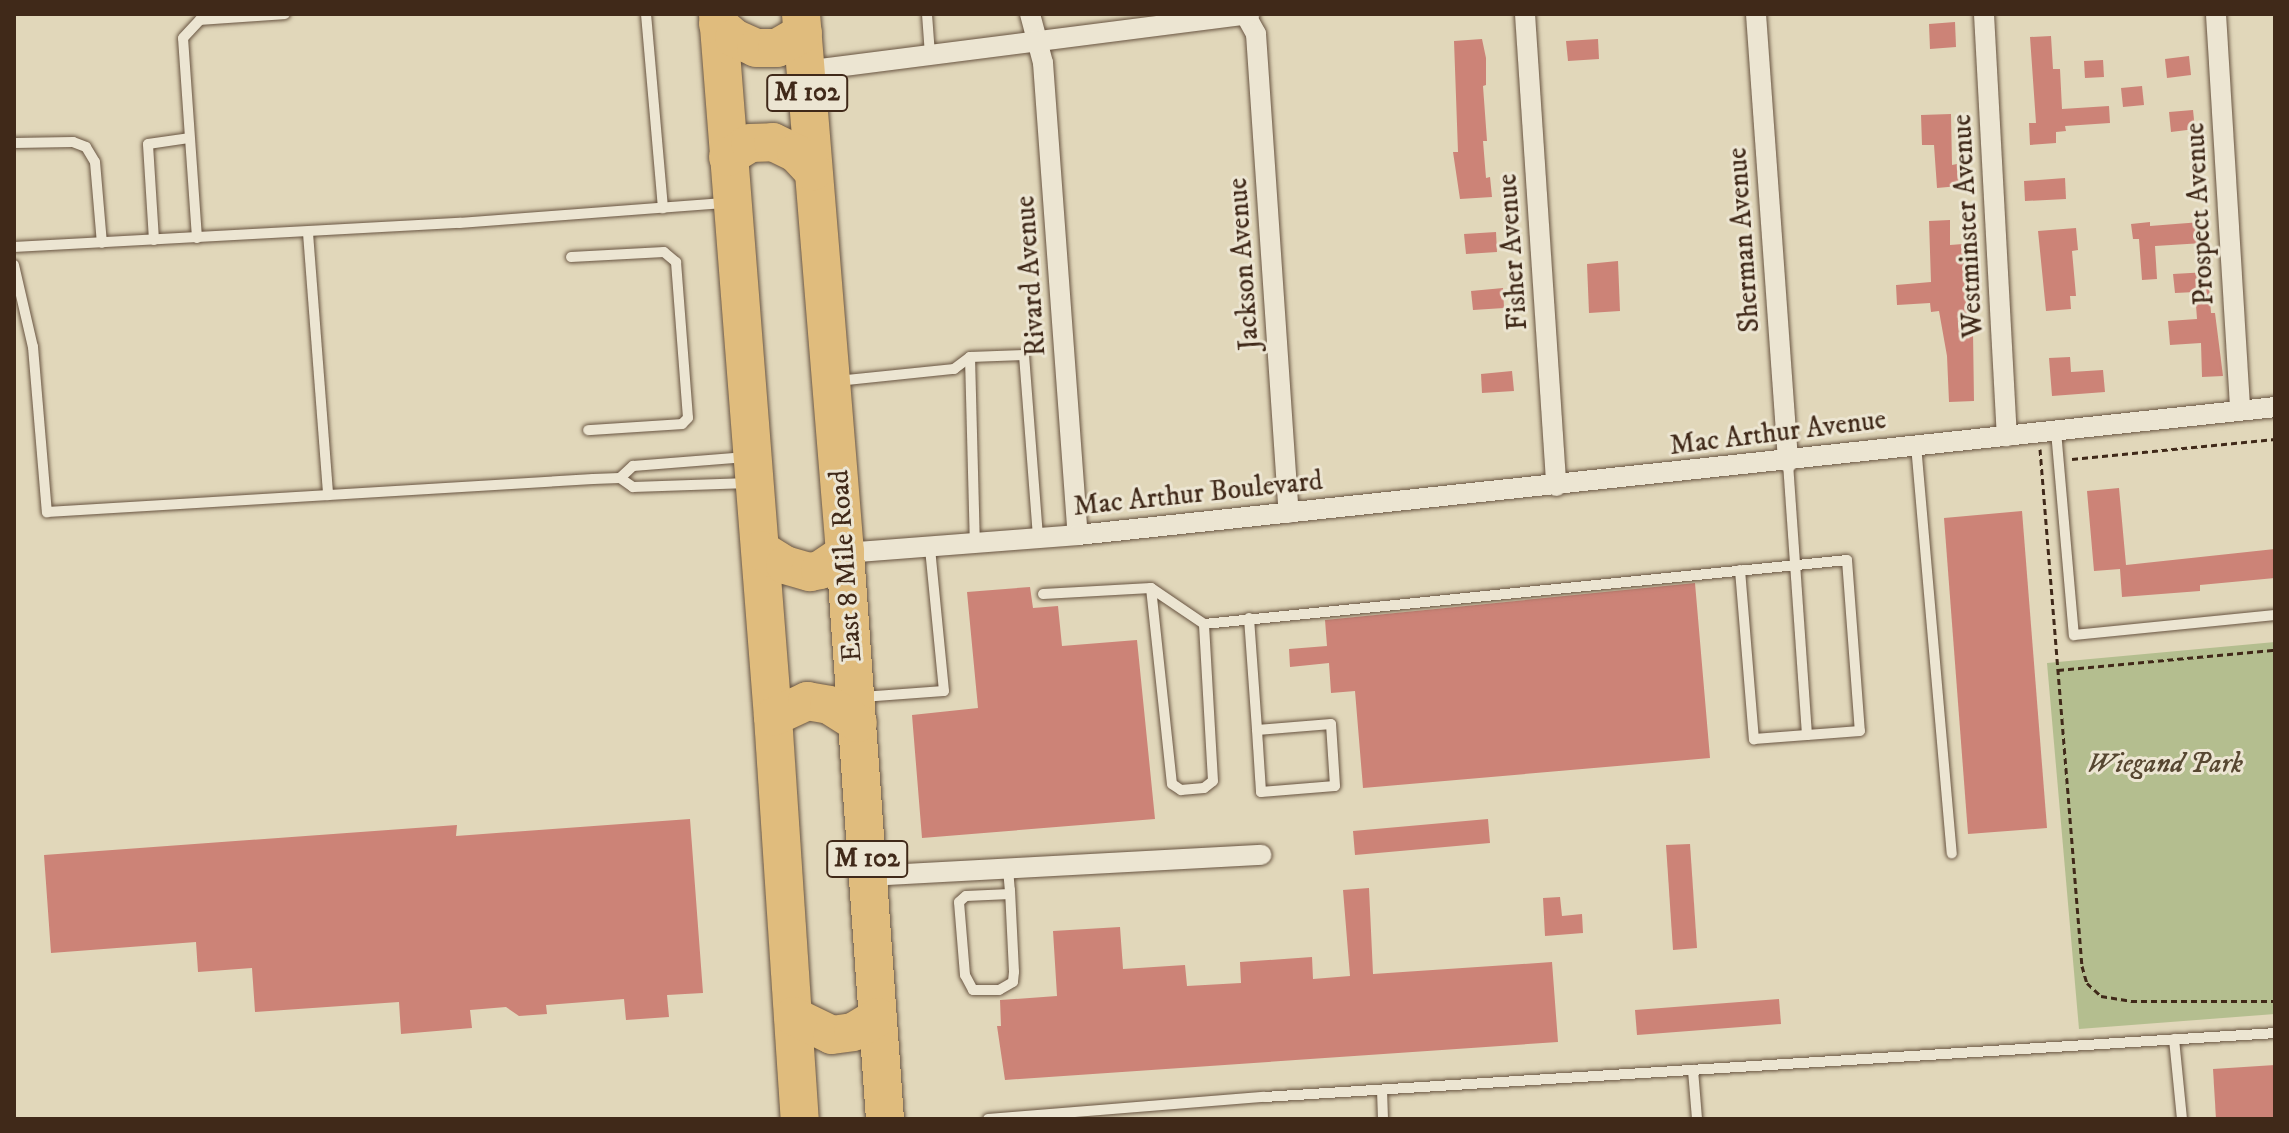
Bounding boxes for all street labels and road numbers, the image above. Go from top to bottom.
road number: M 102 [765,71,849,115]
street label: Westminster Avenue [1945,113,1991,339]
street label: Prospect Avenue [2178,122,2222,306]
street label: Sherman Avenue [1721,146,1767,334]
street label: Fisher Avenue [1491,172,1535,332]
street label: Jackson Avenue [1221,177,1267,351]
street label: Rivard Avenue [1009,194,1053,358]
street label: Mac Arthur Avenue [1668,403,1888,463]
street label: Mac Arthur Boulevard [1072,464,1324,524]
street label: East 8 Mile Road [823,469,869,663]
road number: M 102 [825,837,909,881]

